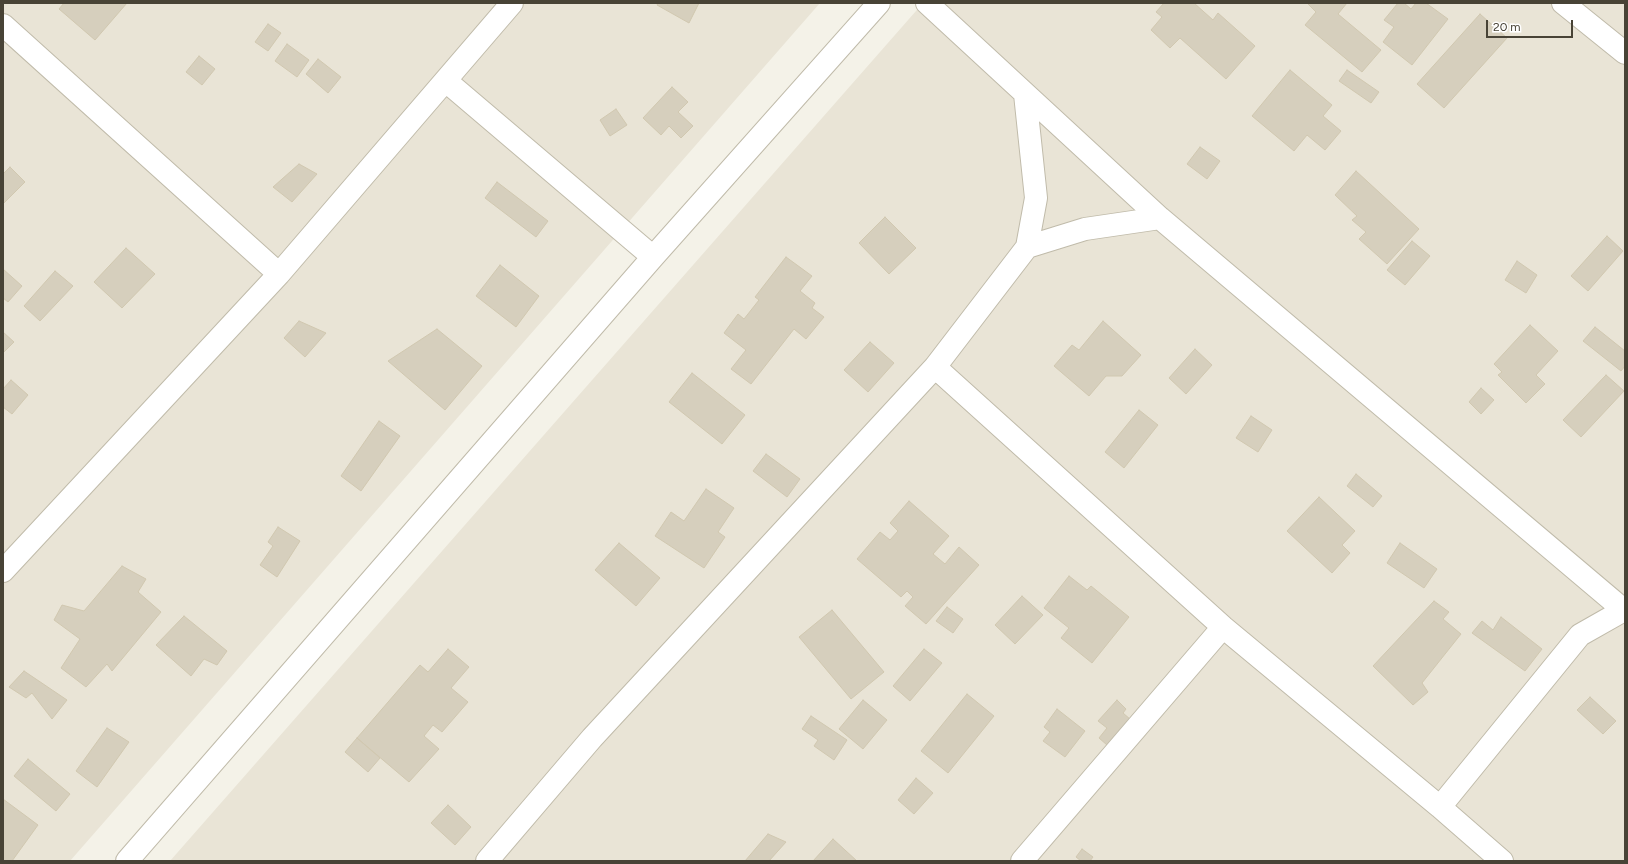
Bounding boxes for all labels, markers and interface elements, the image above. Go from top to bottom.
scale bar [1488,12,1575,38]
text: 20 m [1493,20,1521,34]

